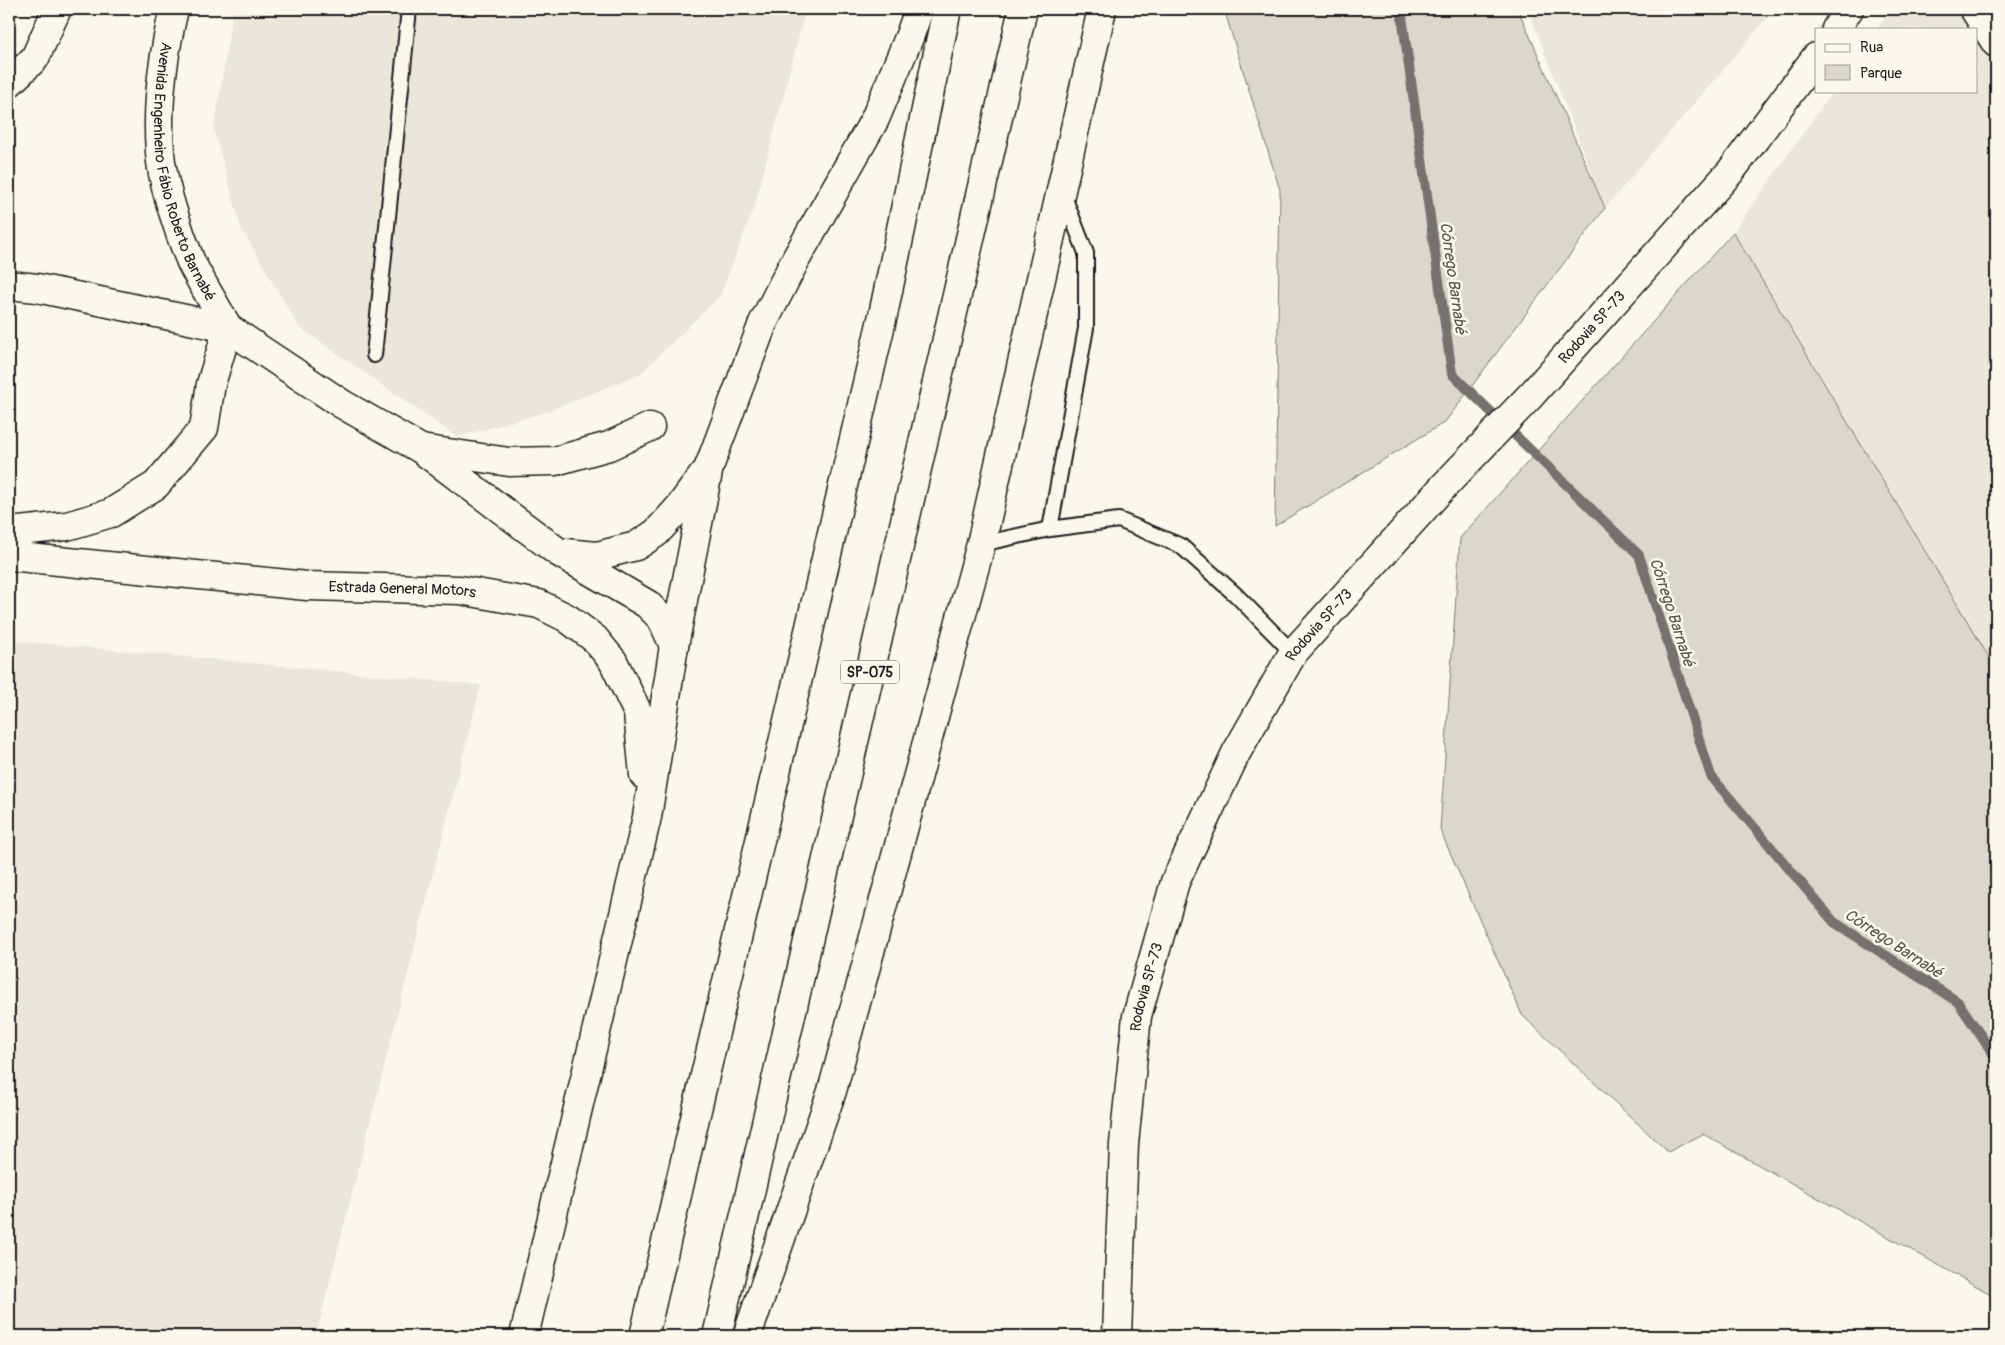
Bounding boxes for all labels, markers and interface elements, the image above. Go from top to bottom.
legend [1815,28,1978,92]
text: Rua [1860,38,1883,57]
street label: Avenida Engenheiro Fábio Roberto Barnabé [149,41,220,305]
text: Parque [1860,64,1903,83]
water label: Córrego Barnabé [1435,221,1471,337]
street label: Rodovia SP-73 [1555,287,1630,368]
water label: Córrego Barnabé [1645,556,1699,670]
street label: Estrada General Motors [328,578,478,603]
street label: Rodovia SP-73 [1281,585,1357,664]
road number: SP-075 [841,660,899,684]
water label: Córrego Barnabé [1841,905,1947,984]
street label: Rodovia SP-73 [1126,941,1167,1032]

